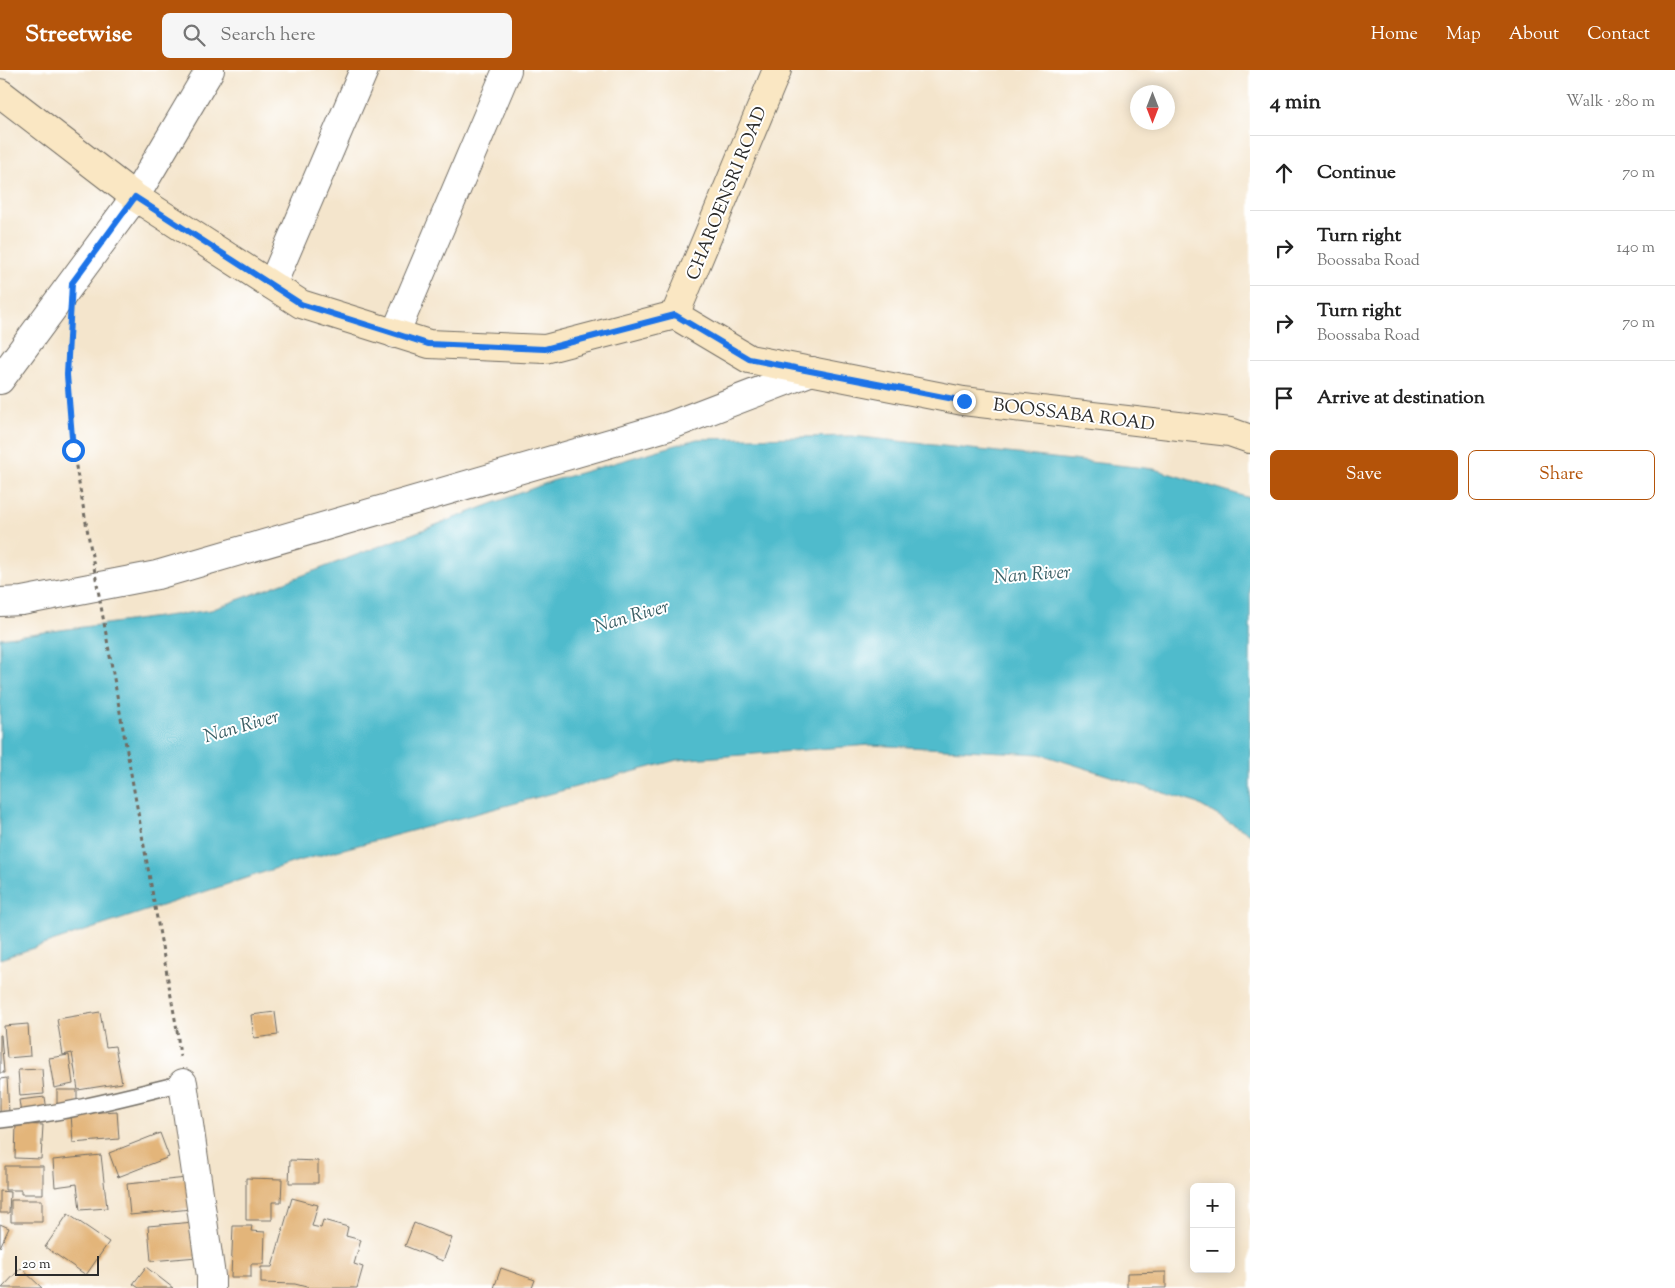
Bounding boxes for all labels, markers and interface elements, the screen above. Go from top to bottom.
search box [162,13,512,58]
text: Streetwise [25,18,132,52]
icon: search [180,21,208,49]
text: Search here [220,22,316,49]
text: Home [1371,22,1418,48]
text: Map [1446,22,1481,48]
text: About [1509,22,1559,48]
text: Contact [1587,22,1650,48]
north arrow [1130,85,1175,130]
text: 4 min [1270,88,1321,118]
text: Walk · 280 m [1566,91,1655,114]
street label: CHAROENSRI ROAD [681,103,775,285]
icon: ahead [1270,159,1298,187]
text: Continue [1317,160,1396,187]
text: 70 m [1622,162,1655,185]
text: Turn right [1317,223,1401,250]
icon: right [1270,234,1298,262]
text: 140 m [1617,237,1655,260]
text: Boossaba Road [1317,250,1420,273]
text: Turn right [1317,298,1401,325]
icon: right [1270,309,1298,337]
text: 70 m [1622,312,1655,335]
text: Boossaba Road [1317,325,1420,348]
icon: arrive [1270,384,1298,412]
text: Arrive at destination [1317,385,1485,412]
route end [953,390,976,413]
street label: BOOSSABA ROAD [991,393,1156,439]
route start [62,439,85,462]
button: Save [1270,450,1458,500]
button: Share [1468,450,1655,500]
water label: Nan River [993,559,1072,592]
water label: Nan River [591,594,673,641]
water label: Nan River [201,704,283,751]
map controls [1190,1183,1235,1273]
button: + [1190,1183,1235,1228]
button: − [1190,1228,1235,1273]
scale bar [15,1253,99,1276]
text: 20 m [22,1255,51,1275]

